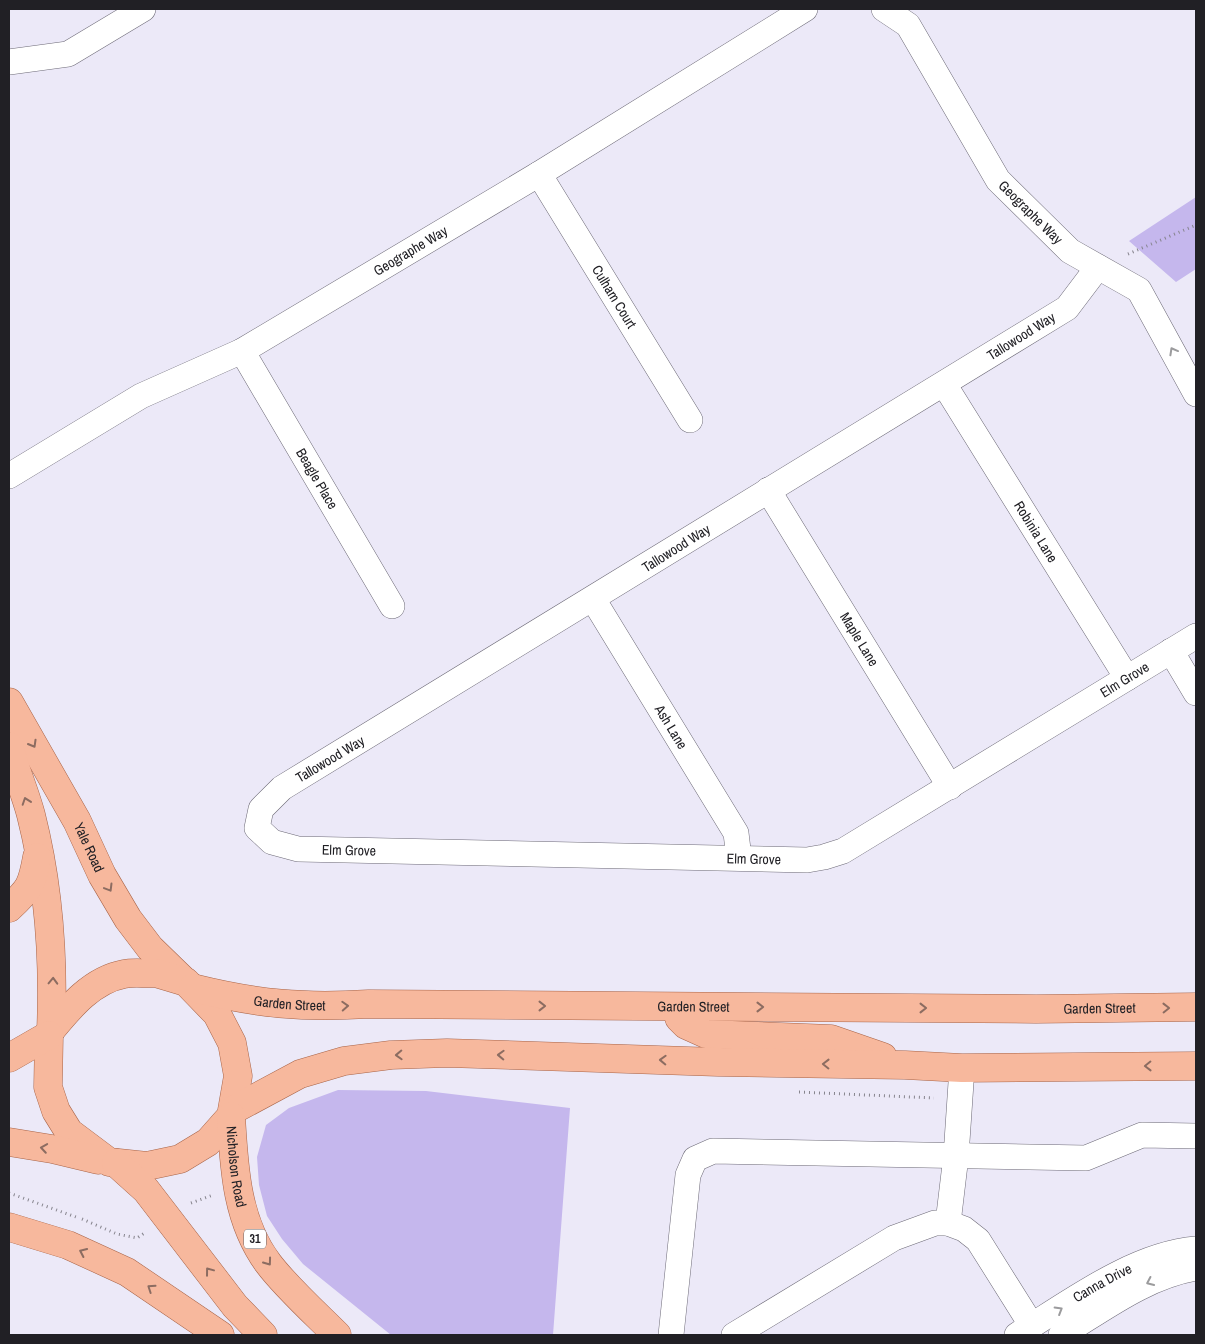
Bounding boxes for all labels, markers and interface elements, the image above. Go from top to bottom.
street label: Geographe Way [995,177,1067,248]
street label: Geographe Way [370,221,451,280]
street label: Culham Court [588,262,641,332]
street label: Tallowood Way [984,308,1059,364]
one-way arrow [1169,348,1179,357]
street label: Beagle Place [292,445,342,512]
street label: Robinia Lane [1010,498,1062,566]
street label: Tallowood Way [639,520,714,576]
street label: Maple Lane [836,609,883,670]
street label: Elm Grove [1097,658,1152,701]
street label: Ash Lane [650,701,692,752]
street label: Tallowood Way [292,731,368,787]
one-way arrow [27,739,37,748]
one-way arrow [22,797,32,806]
street label: Yale Road [70,820,108,875]
street label: Elm Grove [322,841,376,860]
street label: Elm Grove [726,849,781,868]
one-way arrow [103,882,113,891]
one-way arrow [48,977,58,984]
street label: Garden Street [252,991,326,1014]
street label: Garden Street [657,997,730,1016]
street label: Garden Street [1063,999,1136,1018]
one-way arrow [341,1000,349,1011]
one-way arrow [539,1001,547,1011]
one-way arrow [757,1002,765,1012]
one-way arrow [1162,1002,1170,1013]
one-way arrow [920,1003,927,1013]
one-way arrow [394,1049,402,1060]
one-way arrow [497,1050,504,1060]
one-way arrow [659,1055,667,1066]
one-way arrow [821,1058,829,1069]
one-way arrow [1143,1061,1151,1071]
street label: Nicholson Road [223,1125,251,1209]
one-way arrow [40,1143,49,1153]
road number: 31 [244,1230,266,1248]
one-way arrow [79,1248,88,1258]
one-way arrow [262,1256,271,1266]
street label: Canna Drive [1069,1259,1134,1306]
one-way arrow [206,1267,215,1277]
one-way arrow [1146,1276,1155,1286]
one-way arrow [147,1285,157,1294]
one-way arrow [1053,1306,1062,1316]

